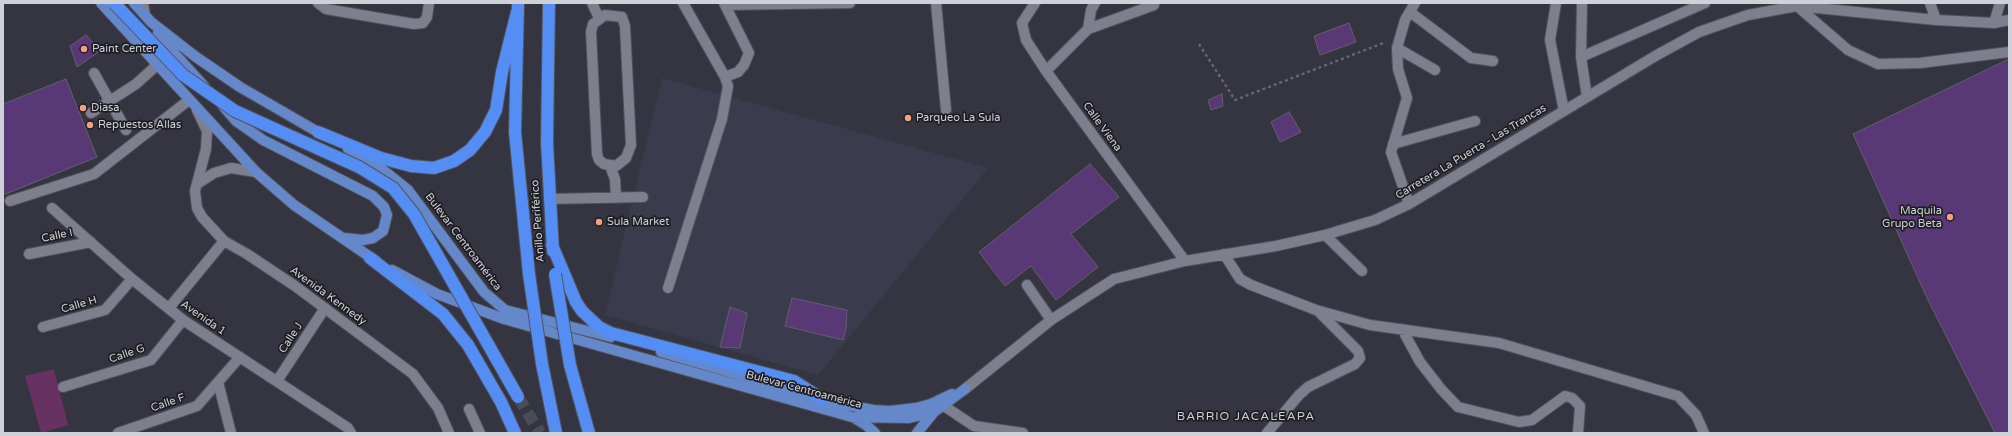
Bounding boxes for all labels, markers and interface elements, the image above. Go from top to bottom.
place label: Paint Center [92,42,156,56]
marker: Paint Center [79,44,89,54]
street label: Calle Viena [1080,100,1124,154]
place label: Diasa [91,101,120,115]
street label: Carretera La Puerta - Las Trancas [1393,102,1549,202]
marker: Diasa [78,103,88,113]
place label: Parqueo La Sula [916,111,1000,125]
marker: Parqueo La Sula [903,113,913,123]
place label: Repuestos Allas [98,118,181,132]
marker: Repuestos Allas [85,120,95,130]
street label: Anillo Periférico [529,179,547,263]
street label: Bulevar Centroamérica [422,191,504,293]
place label: Maquila Grupo Beta [1882,204,1942,230]
marker: Maquila Grupo Beta [1945,212,1955,222]
place label: Sula Market [607,215,670,229]
marker: Sula Market [594,217,604,227]
street label: Calle I [40,226,74,246]
street label: Avenida Kennedy [287,264,369,328]
street label: Calle H [60,294,98,316]
street label: Avenida 1 [178,298,228,338]
street label: Calle J [276,320,306,356]
street label: Calle G [107,342,147,366]
street label: Bulevar Centroamérica [745,368,863,412]
street label: Calle F [149,391,187,415]
district label: BARRIO JACALEAPA [1177,410,1315,424]

